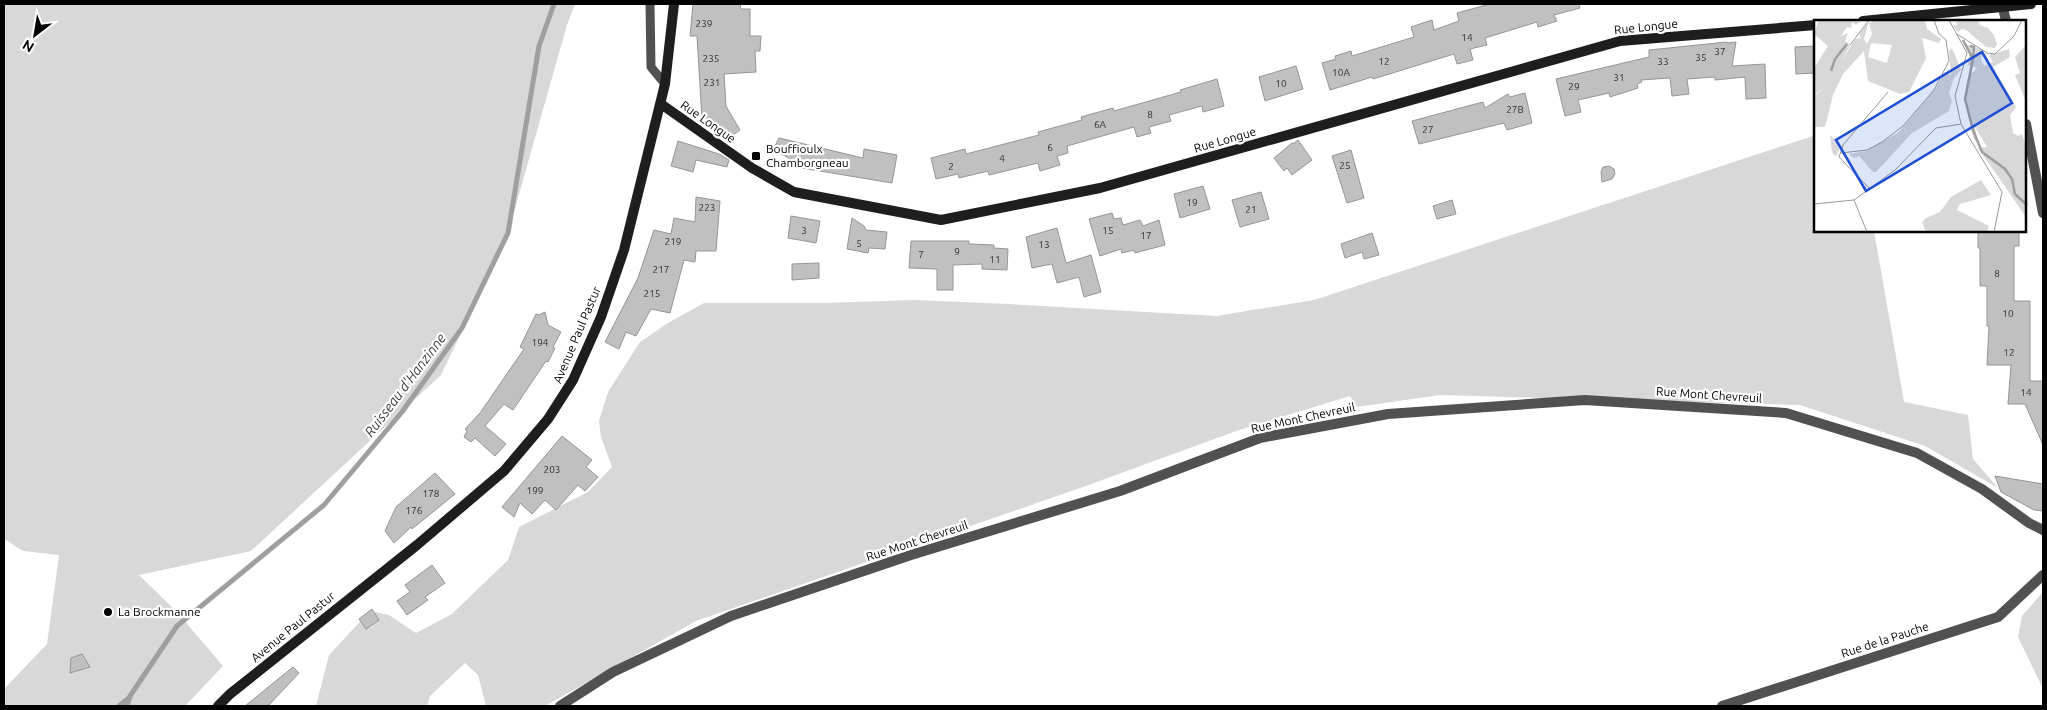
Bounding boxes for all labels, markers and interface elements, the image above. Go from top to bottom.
north arrow [10,10,60,60]
street label: Rue Longue [1613,17,1678,36]
house number: 239 [696,18,712,29]
inset map [1814,20,2027,232]
house number: 14 [1461,32,1473,43]
text: N [20,37,37,56]
house number: 37 [1714,46,1726,57]
house number: 35 [1695,52,1707,63]
house number: 235 [703,53,719,64]
house number: 12 [1378,56,1390,67]
house number: 33 [1657,56,1669,67]
house number: 10A [1332,67,1350,78]
house number: 31 [1613,72,1625,83]
house number: 231 [704,77,720,88]
house number: 10 [1275,78,1287,89]
house number: 29 [1568,81,1580,92]
street label: Rue Longue [678,98,738,145]
house number: 27B [1506,104,1524,115]
house number: 8 [1147,109,1153,120]
house number: 6A [1094,119,1107,130]
street label: Rue Longue [1192,124,1257,155]
house number: 27 [1422,124,1434,135]
place label: Bouffioulx Chamborgneau [766,142,849,169]
house number: 6 [1047,142,1053,153]
marker: Bouffioulx Chamborgneau [750,150,762,162]
house number: 4 [999,153,1005,164]
house number: 25 [1339,160,1351,171]
house number: 2 [948,161,954,172]
house number: 19 [1186,197,1198,208]
house number: 223 [699,202,715,213]
house number: 21 [1245,204,1257,215]
house number: 3 [801,225,807,236]
house number: 15 [1102,225,1114,236]
house number: 17 [1140,230,1152,241]
house number: 219 [665,236,681,247]
house number: 5 [856,238,862,249]
house number: 13 [1038,239,1050,250]
house number: 9 [954,246,960,257]
house number: 7 [918,249,924,260]
house number: 11 [989,254,1001,265]
house number: 217 [653,264,669,275]
house number: 8 [1994,268,2000,279]
street label: Avenue Paul Pastur [550,284,603,385]
house number: 215 [644,288,660,299]
house number: 10 [2002,308,2014,319]
water label: Ruisseau d'Hanzinne [361,330,449,440]
house number: 194 [532,337,549,348]
house number: 12 [2003,347,2015,358]
street label: Rue Mont Chevreuil [1656,384,1762,405]
house number: 14 [2020,387,2032,398]
street label: Rue Mont Chevreuil [1250,400,1356,435]
house number: 203 [544,464,560,475]
house number: 199 [527,485,543,496]
house number: 178 [423,488,440,499]
house number: 176 [406,505,423,516]
street label: Rue Mont Chevreuil [864,518,969,563]
street label: Avenue Paul Pastur [248,589,337,664]
place label: La Brockmanne [118,605,201,618]
marker: La Brockmanne [102,606,114,618]
street label: Rue de la Pauche [1839,619,1930,660]

